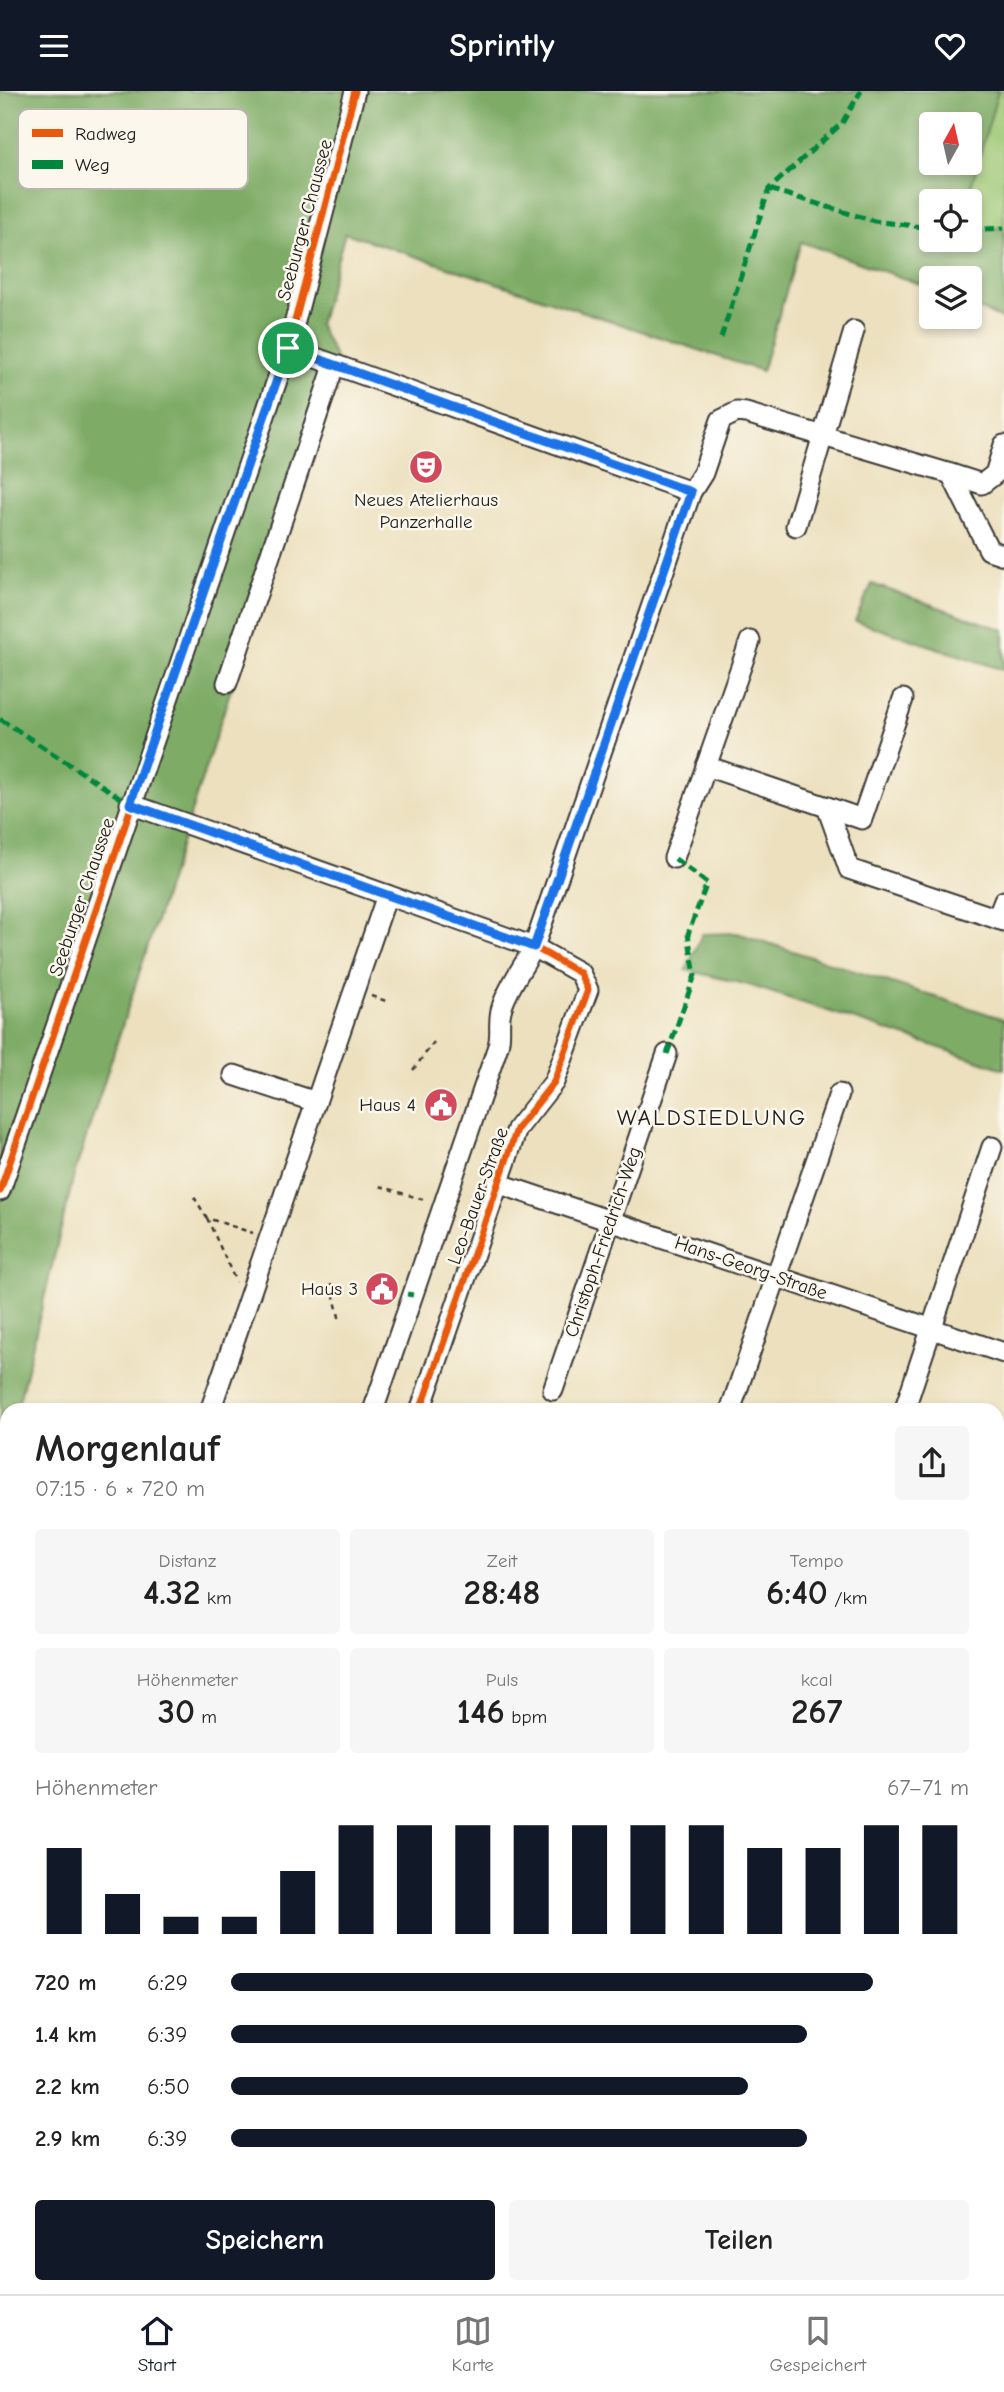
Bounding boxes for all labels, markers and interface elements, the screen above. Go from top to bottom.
icon: menu [35,27,73,65]
text: Sprintly [450,27,554,64]
icon: heart [931,27,969,65]
legend [18,109,248,189]
north arrow [919,112,982,175]
map controls [919,112,982,329]
text: Radweg [75,123,137,145]
street label: Seeburger Chaussee [273,137,337,303]
text: Weg [75,154,110,176]
button: locate [919,189,982,252]
button: layers [919,266,982,329]
pin [258,318,318,378]
icon: arrive [269,329,307,367]
theatre icon: Neues Atelierhaus Panzerhalle [407,448,445,486]
place label: Neues Atelierhaus Panzerhalle [354,489,498,533]
street label: Seeburger Chaussee [45,815,119,979]
public building icon: Haus 4 [422,1086,460,1124]
place label: Haus 4 [359,1094,416,1116]
district label: WALDSIEDLUNG [617,1104,807,1131]
street label: Leo-Bauer-Straße [443,1125,513,1267]
street label: Christoph-Friedrich-Weg [560,1144,646,1340]
street label: Hans-Georg-Straße [672,1232,830,1304]
public building icon: Haus 3 [363,1270,401,1308]
place label: Haus 3 [301,1278,358,1300]
button: share [895,1426,969,1500]
text: Morgenlauf [35,1427,220,1471]
text: 07:15 · 6 × 720 m [35,1475,205,1502]
text: Distanz [159,1550,216,1572]
text: Zeit [487,1550,517,1572]
text: Tempo [790,1550,844,1572]
text: 4.32 [143,1572,200,1613]
text: 28:48 [464,1572,540,1613]
text: 6:40 [766,1572,828,1613]
text: km [200,1587,232,1609]
text: /km [828,1587,867,1609]
text: Höhenmeter [137,1669,238,1691]
text: Puls [486,1669,518,1691]
text: kcal [801,1669,833,1691]
text: 30 [158,1691,195,1732]
text: 146 [457,1691,505,1732]
text: 267 [791,1691,842,1732]
text: m [195,1706,217,1728]
text: bpm [505,1706,547,1728]
text: Höhenmeter [35,1774,157,1801]
text: 67–71 m [887,1774,969,1801]
text: 720 m [35,1969,96,1996]
text: 6:29 [147,1969,188,1996]
text: 1.4 km [35,2021,97,2048]
text: 6:39 [147,2021,187,2048]
text: 2.2 km [35,2073,100,2100]
text: 6:50 [147,2073,190,2100]
text: 2.9 km [35,2125,100,2152]
text: 6:39 [147,2125,187,2152]
button: Speichern [35,2200,495,2280]
button: Teilen [509,2200,969,2280]
tab: Start [138,2312,176,2376]
tab: Karte [451,2312,494,2376]
tab: Gespeichert [769,2312,866,2376]

